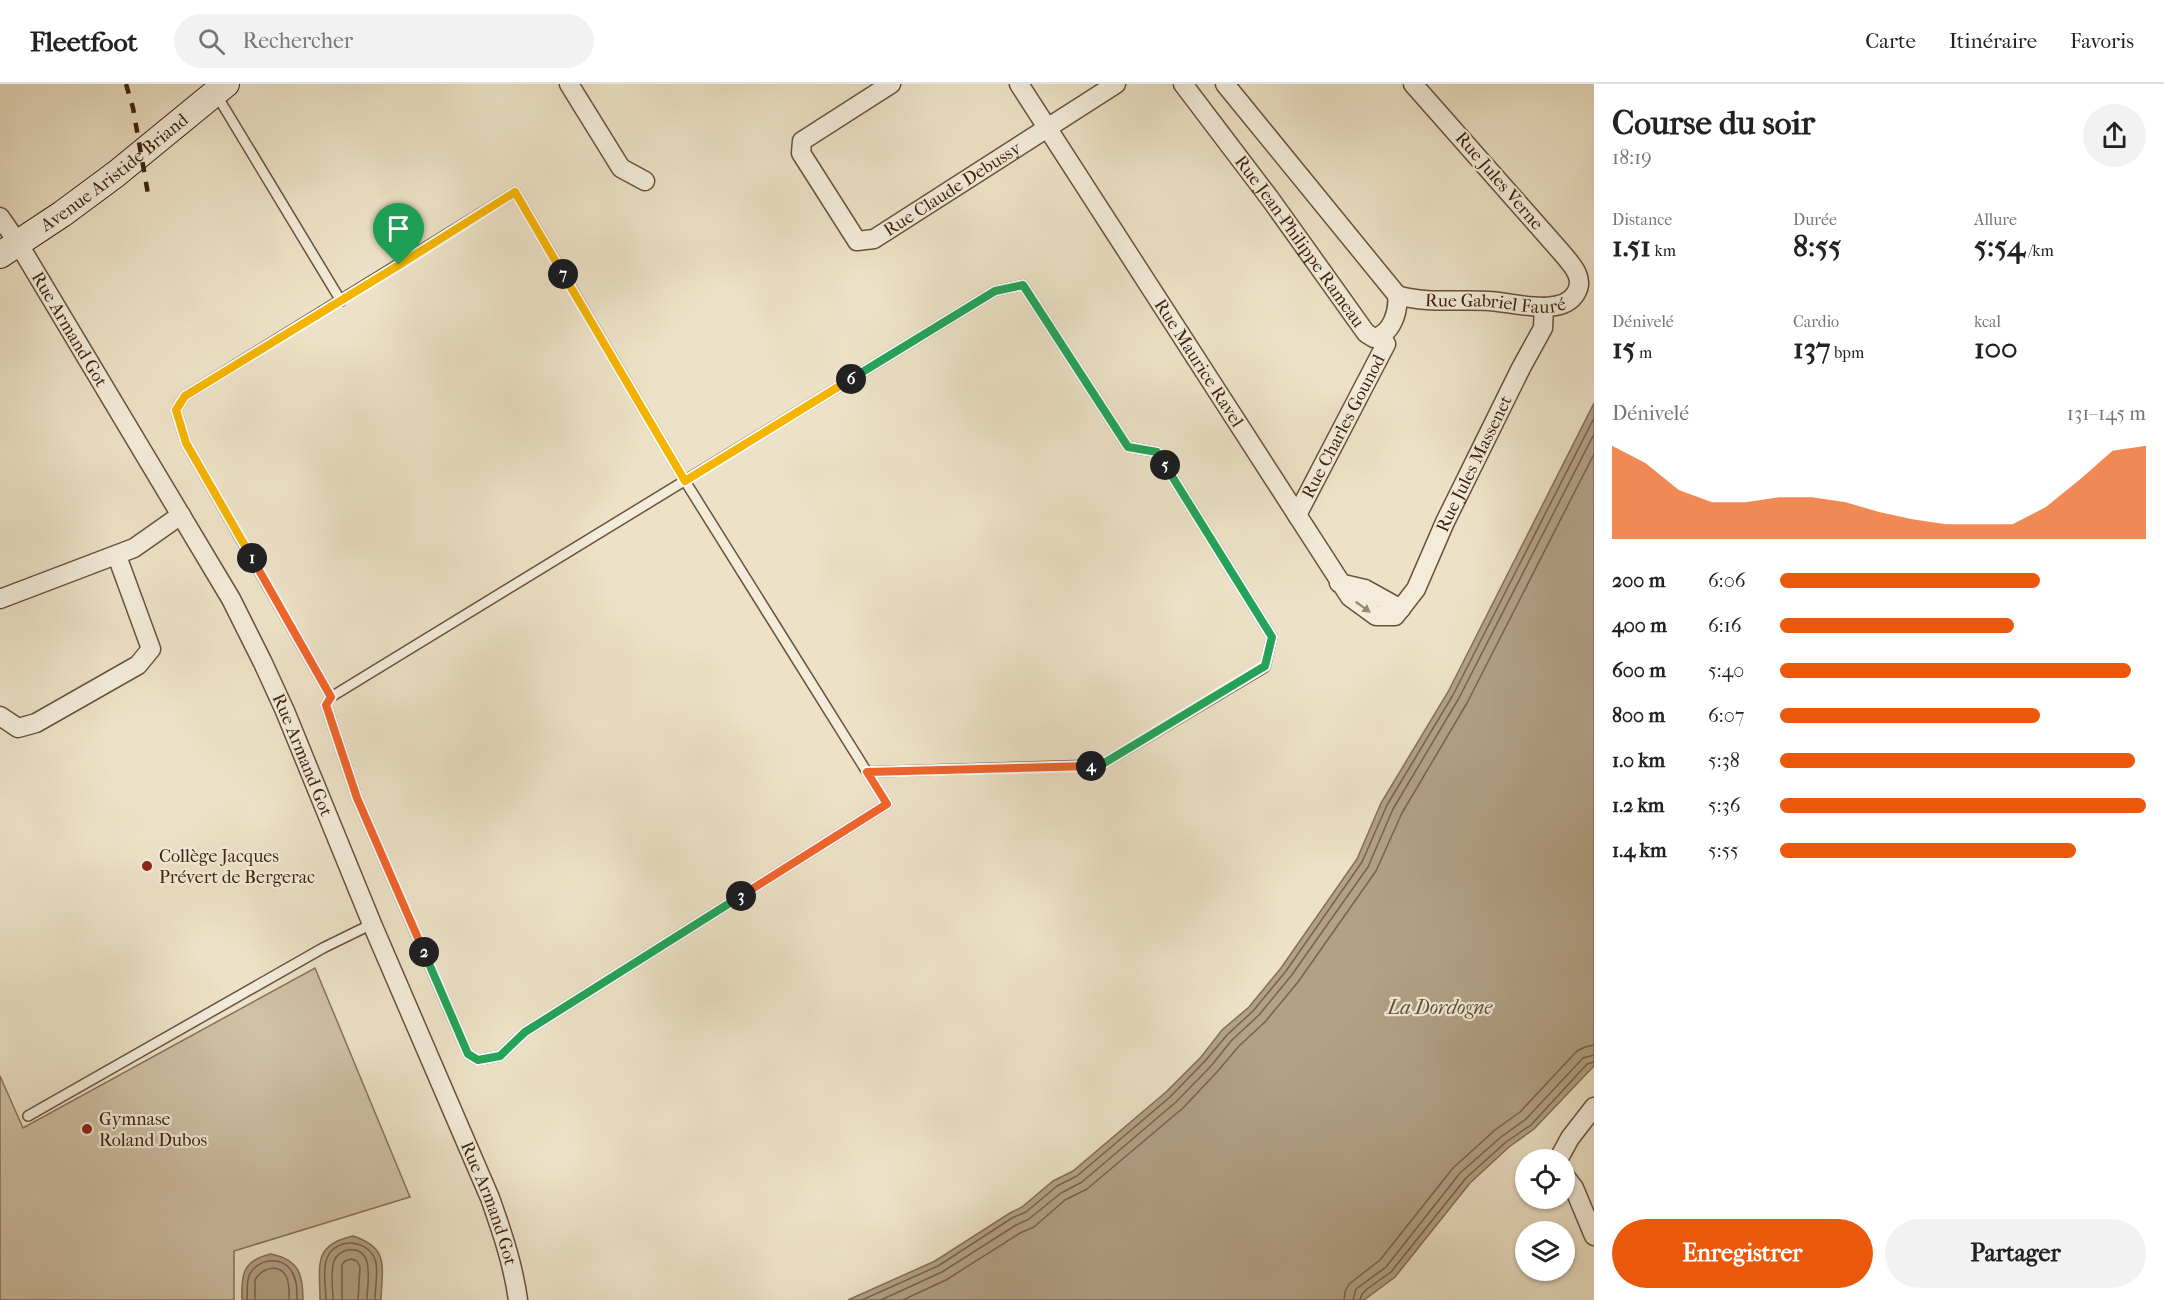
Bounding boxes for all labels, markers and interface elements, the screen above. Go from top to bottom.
search box [174,14,594,68]
text: Fleetfoot [30,25,138,58]
icon: search [195,25,228,58]
text: Rechercher [243,28,353,54]
text: Carte [1865,29,1916,53]
text: Itinéraire [1949,29,2037,53]
text: Favoris [2070,29,2134,53]
text: Course du soir [1612,104,1815,143]
button: share [2083,104,2146,167]
street label: Avenue Aristide Briand [36,109,192,236]
street label: Rue Jules Verne [1451,128,1547,234]
street label: Rue Claude Debussy [880,137,1026,241]
text: 18:19 [1612,146,1652,169]
street label: Rue Jean-Philippe Rameau [1230,151,1369,331]
pin [373,203,424,265]
text: Distance [1612,210,1672,229]
text: Durée [1793,210,1837,229]
text: Allure [1974,210,2017,229]
icon: arrive [382,212,415,245]
text: 1.51 [1612,229,1651,264]
text: 8:55 [1793,229,1841,264]
text: 5:54 [1974,229,2025,264]
text: km [1651,241,1676,260]
text: /km [2025,241,2054,260]
pin: 7 [548,259,578,289]
text: 7 [559,264,567,283]
street label: Rue Armand Got [27,268,112,391]
street label: Rue Gabriel Fauré [1424,290,1569,318]
street label: Rue Maurice Ravel [1150,295,1248,431]
text: Dénivelé [1612,312,1674,331]
text: Cardio [1793,312,1839,331]
text: kcal [1974,312,2001,331]
text: 15 [1612,331,1636,366]
text: 137 [1793,331,1831,366]
text: 100 [1974,331,2018,366]
text: m [1636,343,1652,362]
text: bpm [1831,343,1864,362]
street label: Rue Charles Gounod [1297,351,1389,502]
pin: 6 [836,364,866,394]
text: 6 [847,369,855,388]
street label: Rue Jules Massenet [1432,392,1517,535]
text: Dénivelé [1612,402,1689,425]
text: 131–145 m [2067,402,2146,425]
pin: 5 [1150,450,1180,480]
text: 5 [1162,455,1168,474]
pin: 1 [237,543,267,573]
text: 1 [249,548,255,567]
text: 200 m [1612,569,1665,592]
text: 6:06 [1708,569,1746,592]
one-way arrow [1355,601,1371,613]
text: 400 m [1612,614,1667,637]
text: 6:16 [1708,614,1742,637]
text: 600 m [1612,659,1666,682]
text: 5:40 [1708,659,1744,682]
street label: Rue Armand Got [268,690,337,820]
text: 800 m [1612,704,1665,727]
text: 6:07 [1708,704,1744,727]
text: 1.0 km [1612,749,1665,772]
text: 5:38 [1708,749,1740,772]
pin: 4 [1076,751,1106,781]
text: 4 [1086,756,1096,775]
text: 1.2 km [1612,794,1665,817]
text: 5:36 [1708,794,1741,817]
text: 1.4 km [1612,839,1667,862]
text: 5:55 [1708,839,1739,862]
place label: Collège Jacques Prévert de Bergerac [159,846,315,888]
marker: Collège Jacques Prévert de Bergerac [140,859,154,873]
pin: 3 [726,881,756,911]
text: 3 [738,886,744,905]
pin: 2 [409,937,439,967]
text: 2 [420,942,428,961]
water label: La Dordogne [1386,996,1493,1019]
place label: Gymnase Roland Dubos [99,1109,208,1151]
marker: Gymnase Roland Dubos [80,1122,94,1136]
street label: Rue Armand Got [456,1138,521,1268]
map controls [1515,1149,1575,1281]
button: locate [1515,1149,1575,1209]
button: Enregistrer [1612,1219,1873,1288]
button: Partager [1885,1219,2146,1288]
button: layers [1515,1221,1575,1281]

